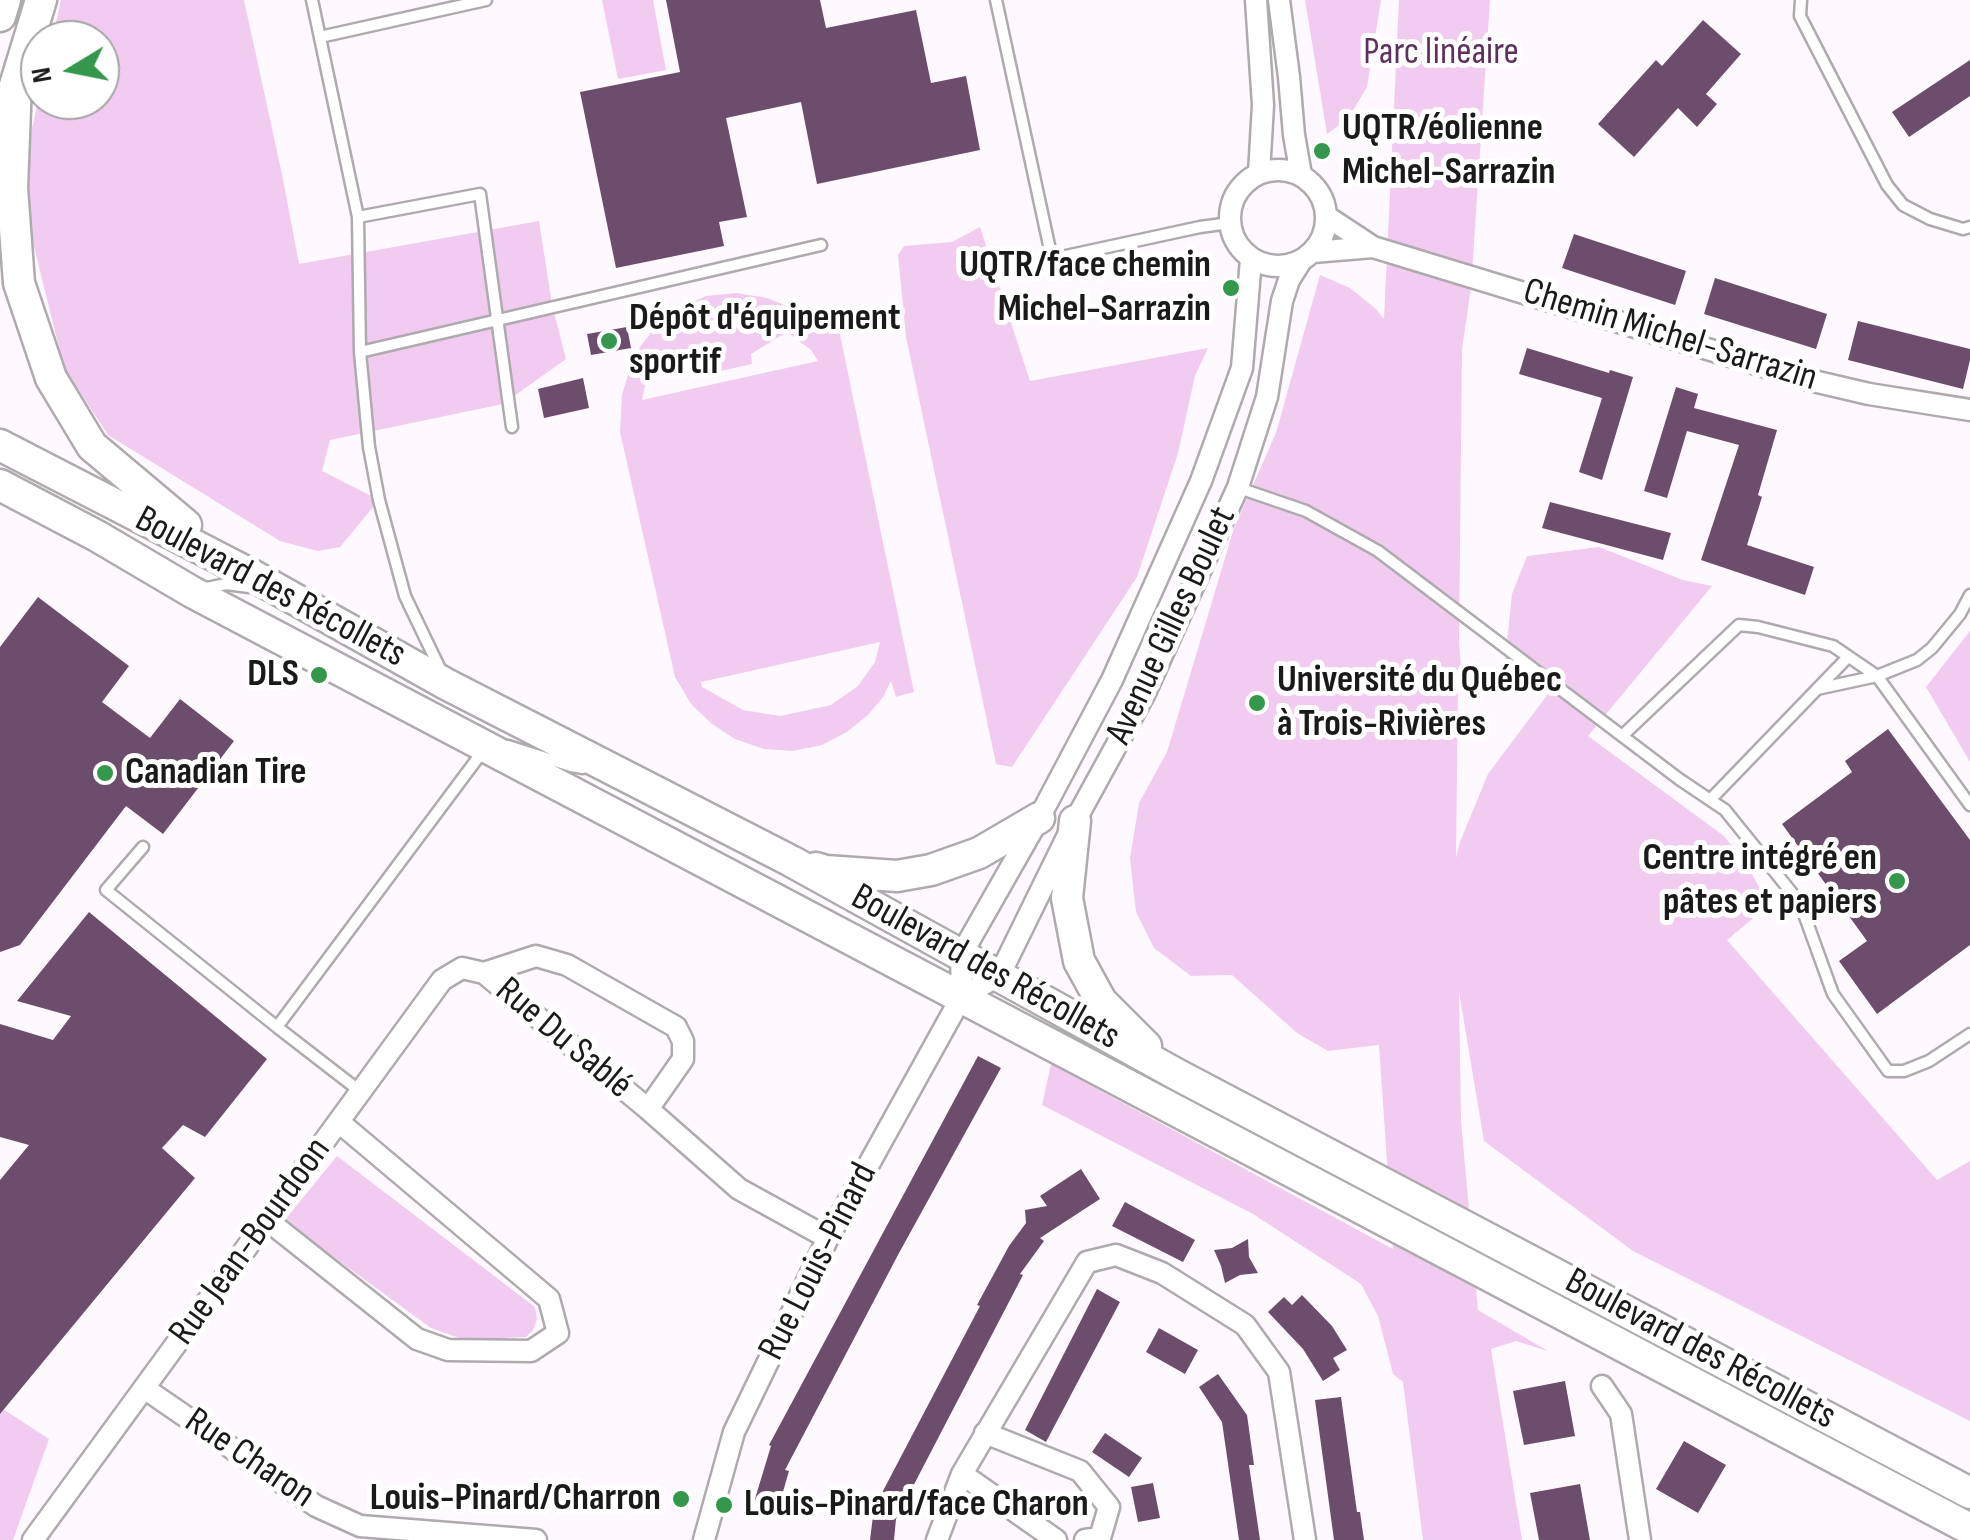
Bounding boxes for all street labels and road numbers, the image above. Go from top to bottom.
street label: Chemin Michel-Sarrazin [1518,270,1822,402]
street label: Boulevard des Récollets [127,497,413,679]
street label: Avenue Gilles Boulet [1097,500,1247,752]
street label: Boulevard des Récollets [843,875,1127,1061]
street label: Rue Du Sablé [485,969,641,1109]
street label: Rue Jean-Bourdoon [160,1129,342,1355]
street label: Rue Louis-Pinard [750,1156,888,1368]
street label: Boulevard des Récollets [1557,1259,1843,1441]
street label: Rue Charon [176,1399,322,1519]

